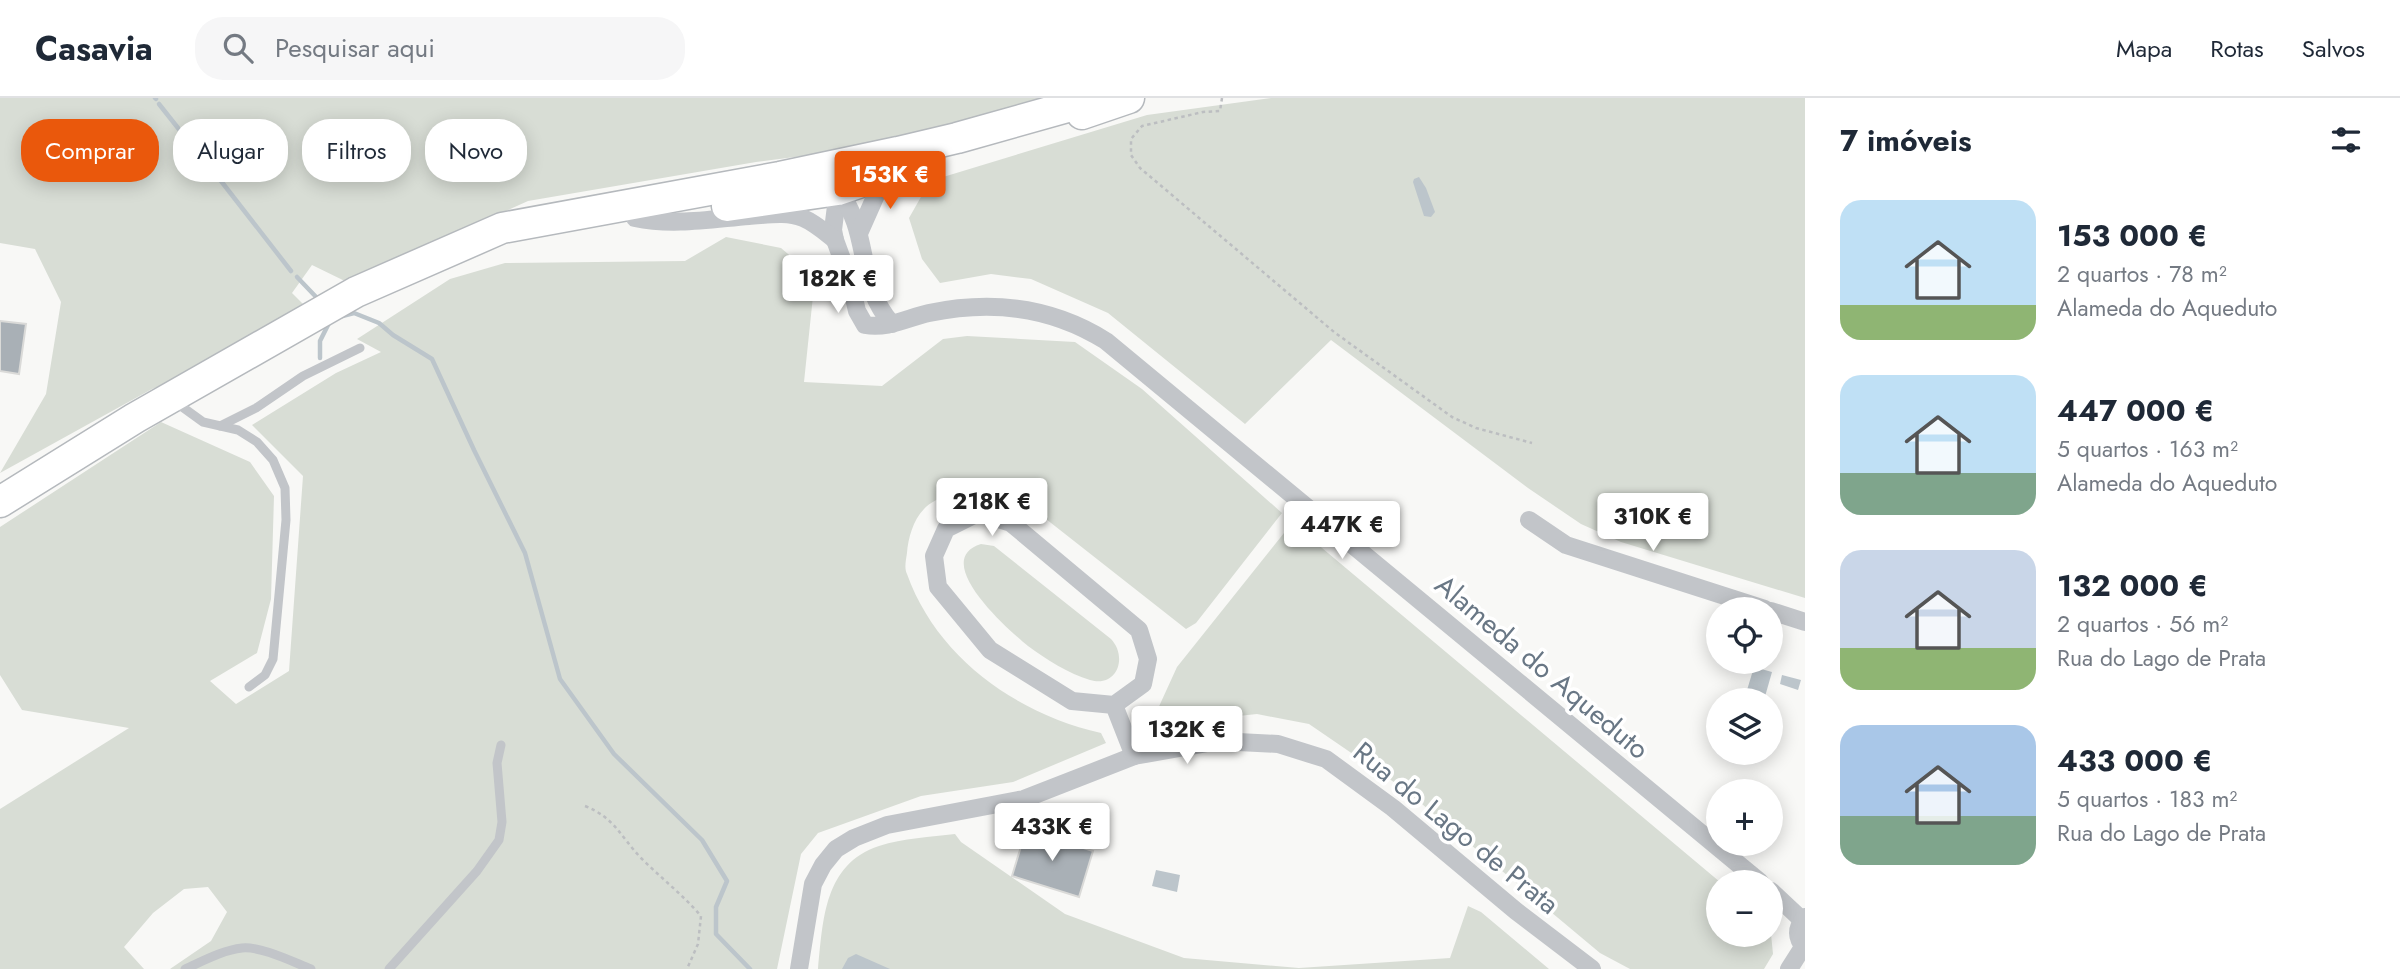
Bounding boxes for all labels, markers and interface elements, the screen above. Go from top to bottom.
search box [195,17,685,80]
text: Casavia [35,25,153,72]
icon: search [219,29,257,67]
text: Pesquisar aqui [275,29,435,67]
text: Mapa [2116,31,2172,66]
text: Rotas [2210,31,2264,66]
text: Salvos [2302,31,2365,66]
chip: Comprar [21,119,159,182]
chip: Alugar [173,119,288,182]
chip: Filtros [302,119,411,182]
chip: Novo [425,119,527,182]
text: 7 imóveis [1840,119,1972,162]
icon: filters [2327,121,2365,159]
pin: 153K € [833,152,947,211]
text: 153K € [851,157,929,191]
text: 153 000 € [2057,214,2207,257]
icon: home [1896,228,1980,312]
pin: 182K € [781,256,895,315]
text: 2 quartos · 78 m² [2057,257,2227,291]
text: 182K € [798,261,878,295]
text: Alameda do Aqueduto [2057,291,2277,325]
text: 447 000 € [2057,389,2214,432]
icon: home [1896,403,1980,487]
text: 5 quartos · 163 m² [2057,432,2238,466]
text: Alameda do Aqueduto [2057,466,2277,500]
pin: 218K € [935,478,1049,538]
text: 218K € [952,484,1032,518]
pin: 310K € [1596,494,1710,553]
text: 310K € [1613,499,1693,533]
pin: 447K € [1285,502,1399,561]
text: 447K € [1300,507,1384,541]
text: 132 000 € [2057,564,2208,607]
street label: Alameda do Aqueduto [1426,565,1658,769]
icon: home [1896,578,1980,662]
map controls [1706,597,1783,947]
button: locate [1706,597,1783,674]
text: 2 quartos · 56 m² [2057,607,2228,641]
text: Rua do Lago de Prata [2057,641,2266,675]
button: layers [1706,688,1783,765]
pin: 132K € [1130,706,1244,766]
text: 132K € [1147,712,1227,746]
street label: Rua do Lago de Prata [1344,732,1568,924]
text: 433 000 € [2057,739,2212,782]
icon: home [1896,753,1980,837]
button: + [1706,779,1783,856]
text: 5 quartos · 183 m² [2057,782,2237,816]
pin: 433K € [995,804,1109,863]
text: 433K € [1011,809,1093,843]
text: Rua do Lago de Prata [2057,816,2266,850]
button: − [1706,870,1783,947]

